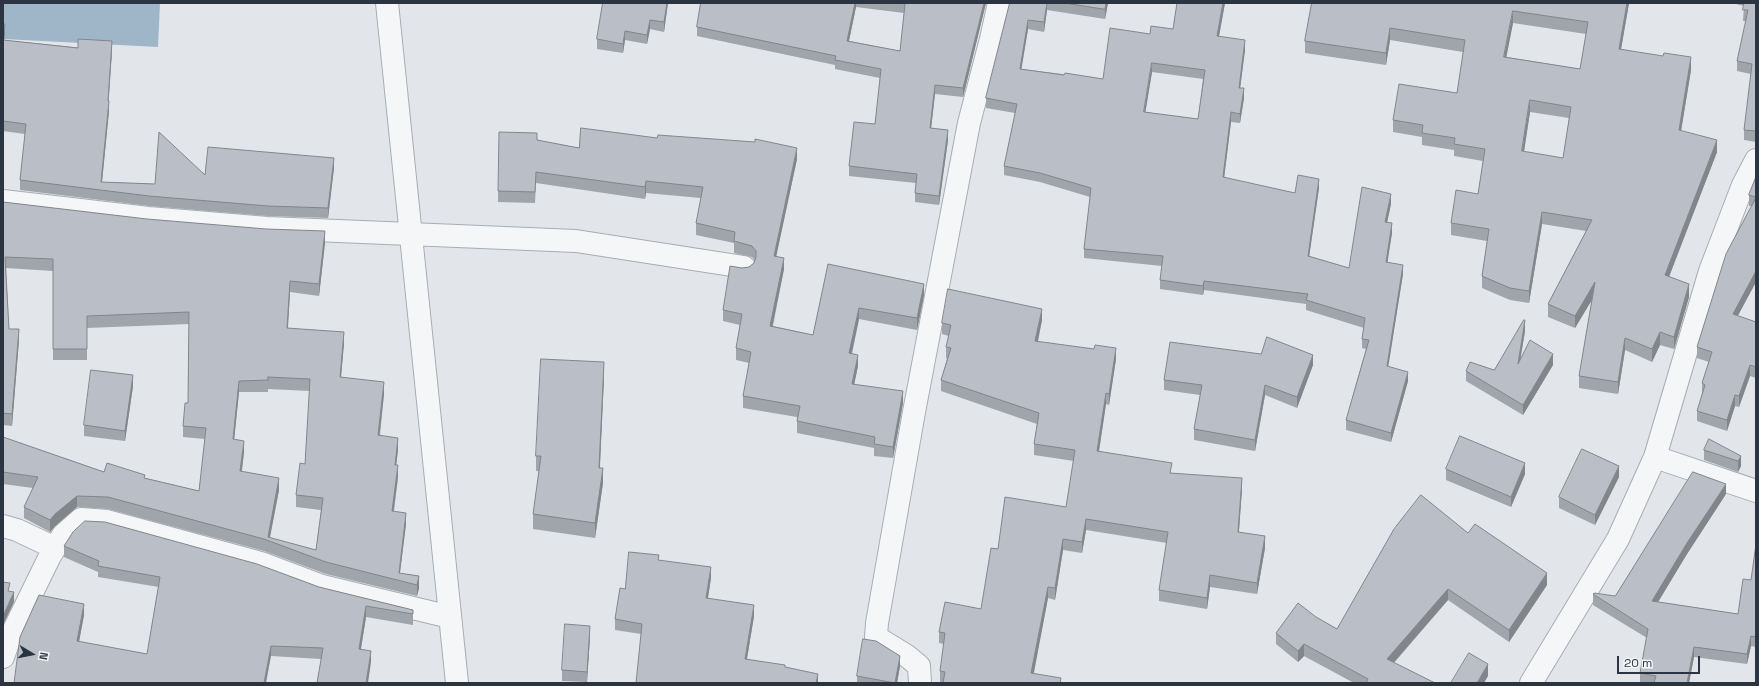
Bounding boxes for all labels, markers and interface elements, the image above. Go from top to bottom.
north arrow [12,634,52,674]
scale bar [1619,648,1702,674]
text: N [36,651,51,661]
text: 20 m [1624,655,1652,671]

